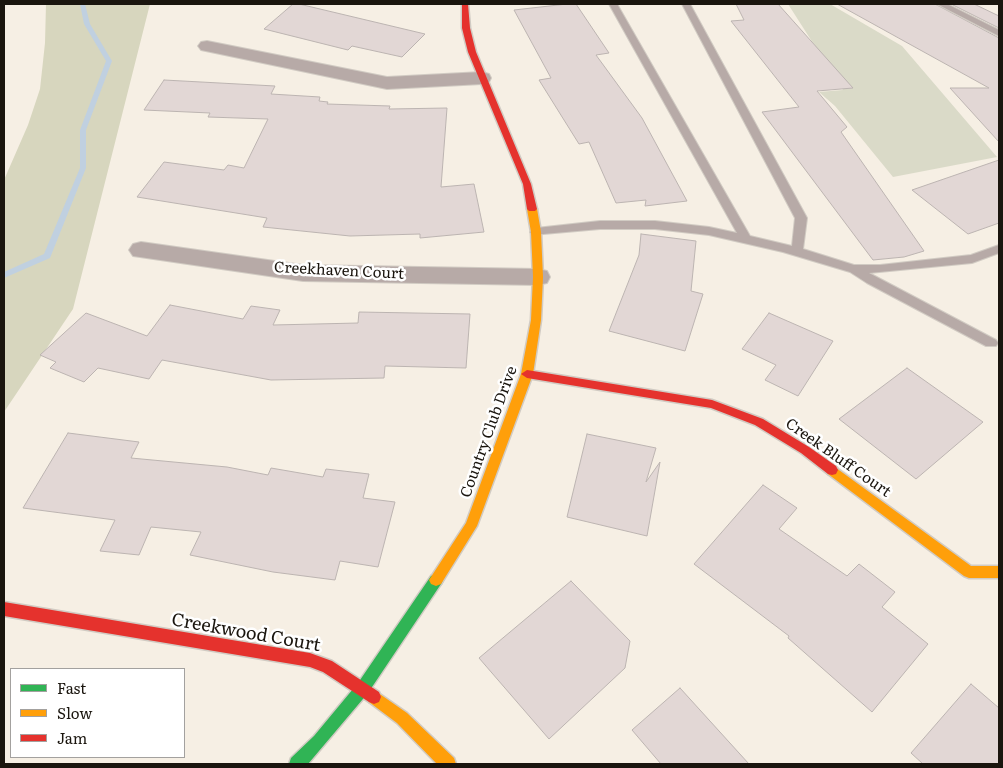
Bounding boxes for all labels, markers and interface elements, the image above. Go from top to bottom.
street label: Creekhaven Court [273,259,405,283]
street label: Country Club Drive [457,364,521,500]
street label: Creek Bluff Court [782,415,894,501]
street label: Creekwood Court [170,609,322,657]
legend [10,668,185,758]
text: Fast [57,676,86,699]
text: Slow [57,701,92,724]
text: Jam [57,726,87,749]

